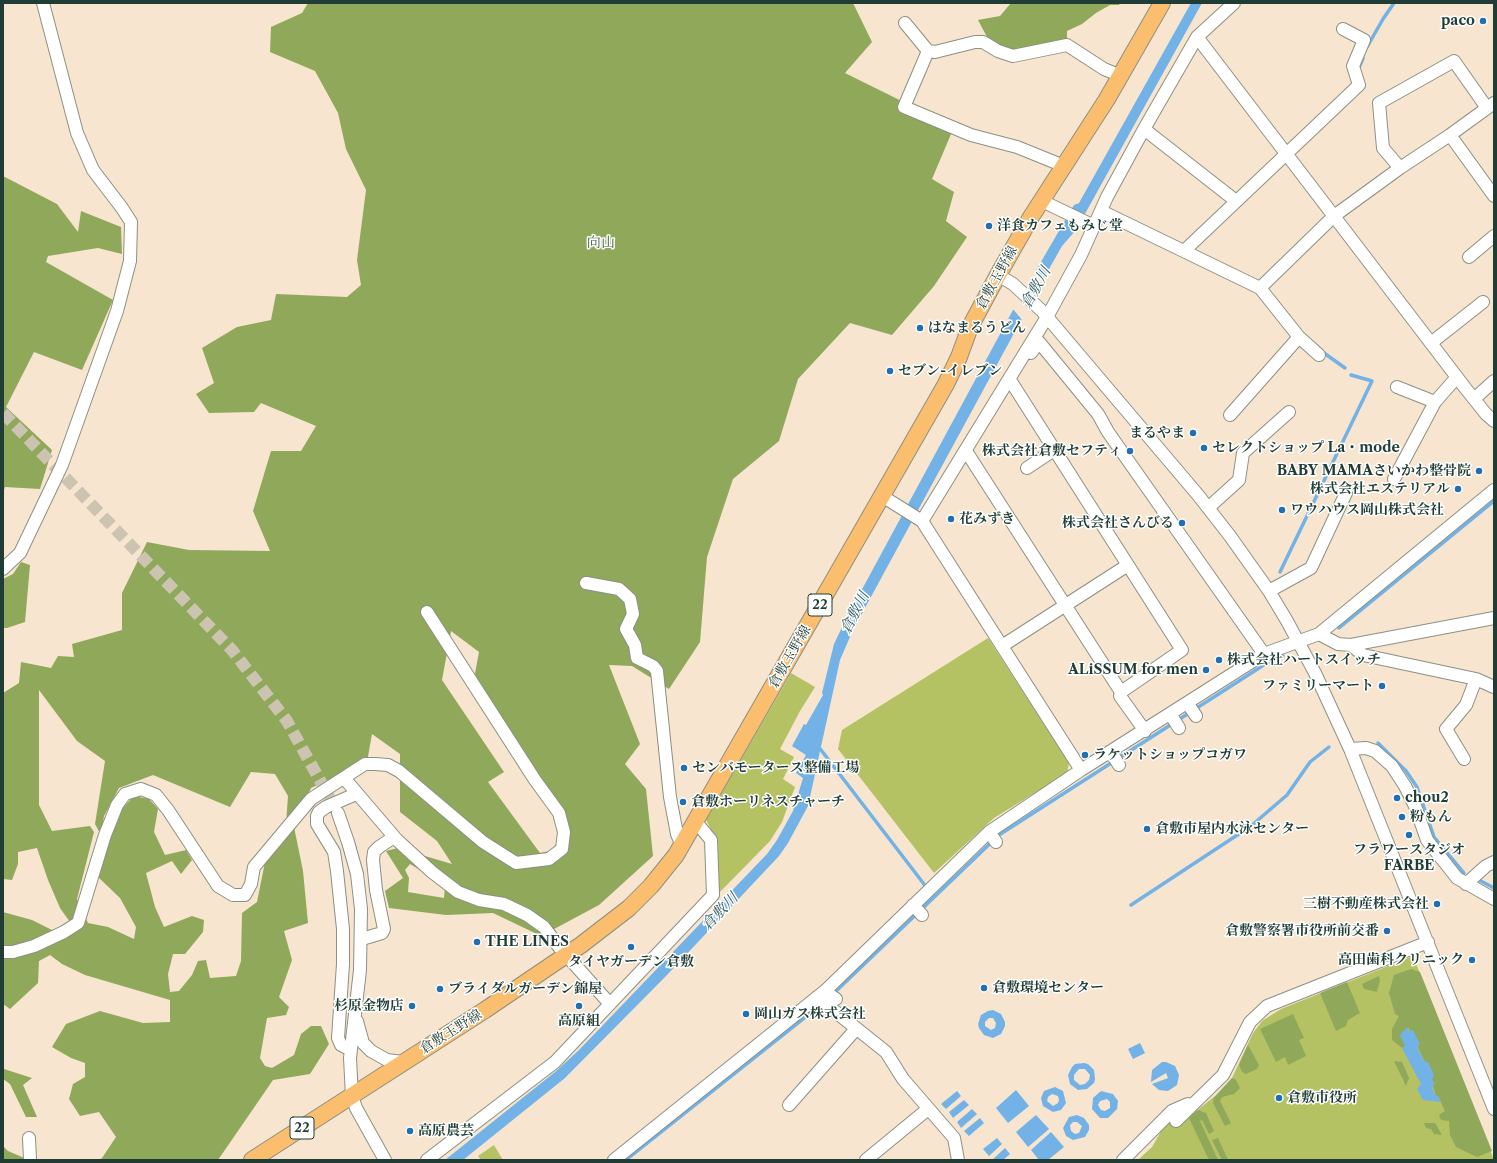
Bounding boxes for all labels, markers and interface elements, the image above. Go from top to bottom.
place label: paco [1441,13,1475,29]
marker: paco [1478,16,1488,26]
place label: 洋食カフェもみじ堂 [997,218,1123,234]
marker: 洋食カフェもみじ堂 [984,221,994,231]
park label: 向山 [587,235,615,251]
street label: 倉敷玉野線 [973,243,1021,313]
water label: 倉敷川 [1017,264,1055,312]
place label: はなまるうどん [928,320,1026,336]
marker: はなまるうどん [915,323,925,333]
place label: セブン-イレブン [898,363,1002,379]
marker: セブン-イレブン [885,366,895,376]
place label: まるやま [1129,425,1185,441]
marker: まるやま [1188,428,1198,438]
place label: セレクトショップ La・mode [1212,440,1400,456]
place label: 株式会社倉敷セフティ [982,443,1122,459]
marker: セレクトショップ La・mode [1199,443,1209,453]
marker: 株式会社倉敷セフティ [1125,446,1135,456]
place label: BABY MAMAさいかわ整骨院 [1277,463,1471,479]
marker: BABY MAMAさいかわ整骨院 [1474,466,1484,476]
place label: 株式会社エステリアル [1310,481,1450,497]
marker: 株式会社エステリアル [1453,484,1463,494]
place label: ワウハウス岡山株式会社 [1290,502,1444,518]
marker: ワウハウス岡山株式会社 [1277,505,1287,515]
place label: 花みずき [959,511,1015,527]
marker: 花みずき [946,514,956,524]
place label: 株式会社さんびる [1062,515,1174,531]
marker: 株式会社さんびる [1177,518,1187,528]
water label: 倉敷川 [837,589,873,637]
road number: 22 [808,594,832,616]
street label: 倉敷玉野線 [765,622,815,692]
place label: 株式会社ハートスイッチ [1227,652,1381,668]
marker: 株式会社ハートスイッチ [1214,655,1224,665]
place label: ALiSSUM for men [1068,662,1198,678]
marker: ALiSSUM for men [1201,665,1211,675]
place label: ファミリーマート [1262,678,1374,694]
marker: ファミリーマート [1377,681,1387,691]
place label: ラケットショップコガワ [1093,747,1247,763]
marker: ラケットショップコガワ [1080,750,1090,760]
place label: センバモータース整備工場 [692,760,859,776]
marker: センバモータース整備工場 [679,763,689,773]
place label: chou2 [1405,790,1449,806]
marker: chou2 [1392,793,1402,803]
place label: 倉敷ホーリネスチャーチ [691,794,845,810]
marker: 倉敷ホーリネスチャーチ [678,797,688,807]
place label: 粉もん [1410,809,1452,825]
marker: 粉もん [1397,812,1407,822]
place label: 倉敷市屋内水泳センター [1155,821,1309,837]
marker: 倉敷市屋内水泳センター [1142,824,1152,834]
marker: フラワースタジオ FARBE [1404,830,1414,840]
place label: フラワースタジオ FARBE [1353,842,1465,874]
water label: 倉敷川 [698,890,742,934]
place label: 三樹不動産株式会社 [1303,896,1429,912]
marker: 三樹不動産株式会社 [1432,899,1442,909]
place label: 倉敷警察署市役所前交番 [1225,923,1379,939]
marker: 倉敷警察署市役所前交番 [1382,926,1392,936]
place label: THE LINES [485,934,569,950]
marker: THE LINES [472,937,482,947]
marker: タイヤガーデン倉敷 [626,942,636,952]
place label: 高田歯科クリニック [1338,952,1464,968]
place label: タイヤガーデン倉敷 [568,954,694,970]
marker: 高田歯科クリニック [1467,955,1477,965]
place label: 倉敷環境センター [992,980,1104,996]
place label: ブライダルガーデン錦屋 [448,981,602,997]
marker: 倉敷環境センター [979,983,989,993]
marker: ブライダルガーデン錦屋 [435,984,445,994]
place label: 杉原金物店 [334,998,404,1014]
marker: 杉原金物店 [407,1001,417,1011]
marker: 高原組 [574,1001,584,1011]
street label: 倉敷玉野線 [417,1006,485,1058]
place label: 岡山ガス株式会社 [754,1006,866,1022]
marker: 岡山ガス株式会社 [741,1009,751,1019]
place label: 高原組 [558,1013,600,1029]
place label: 倉敷市役所 [1287,1090,1357,1106]
marker: 倉敷市役所 [1274,1093,1284,1103]
road number: 22 [290,1117,314,1139]
place label: 高原農芸 [418,1123,474,1139]
marker: 高原農芸 [405,1126,415,1136]

